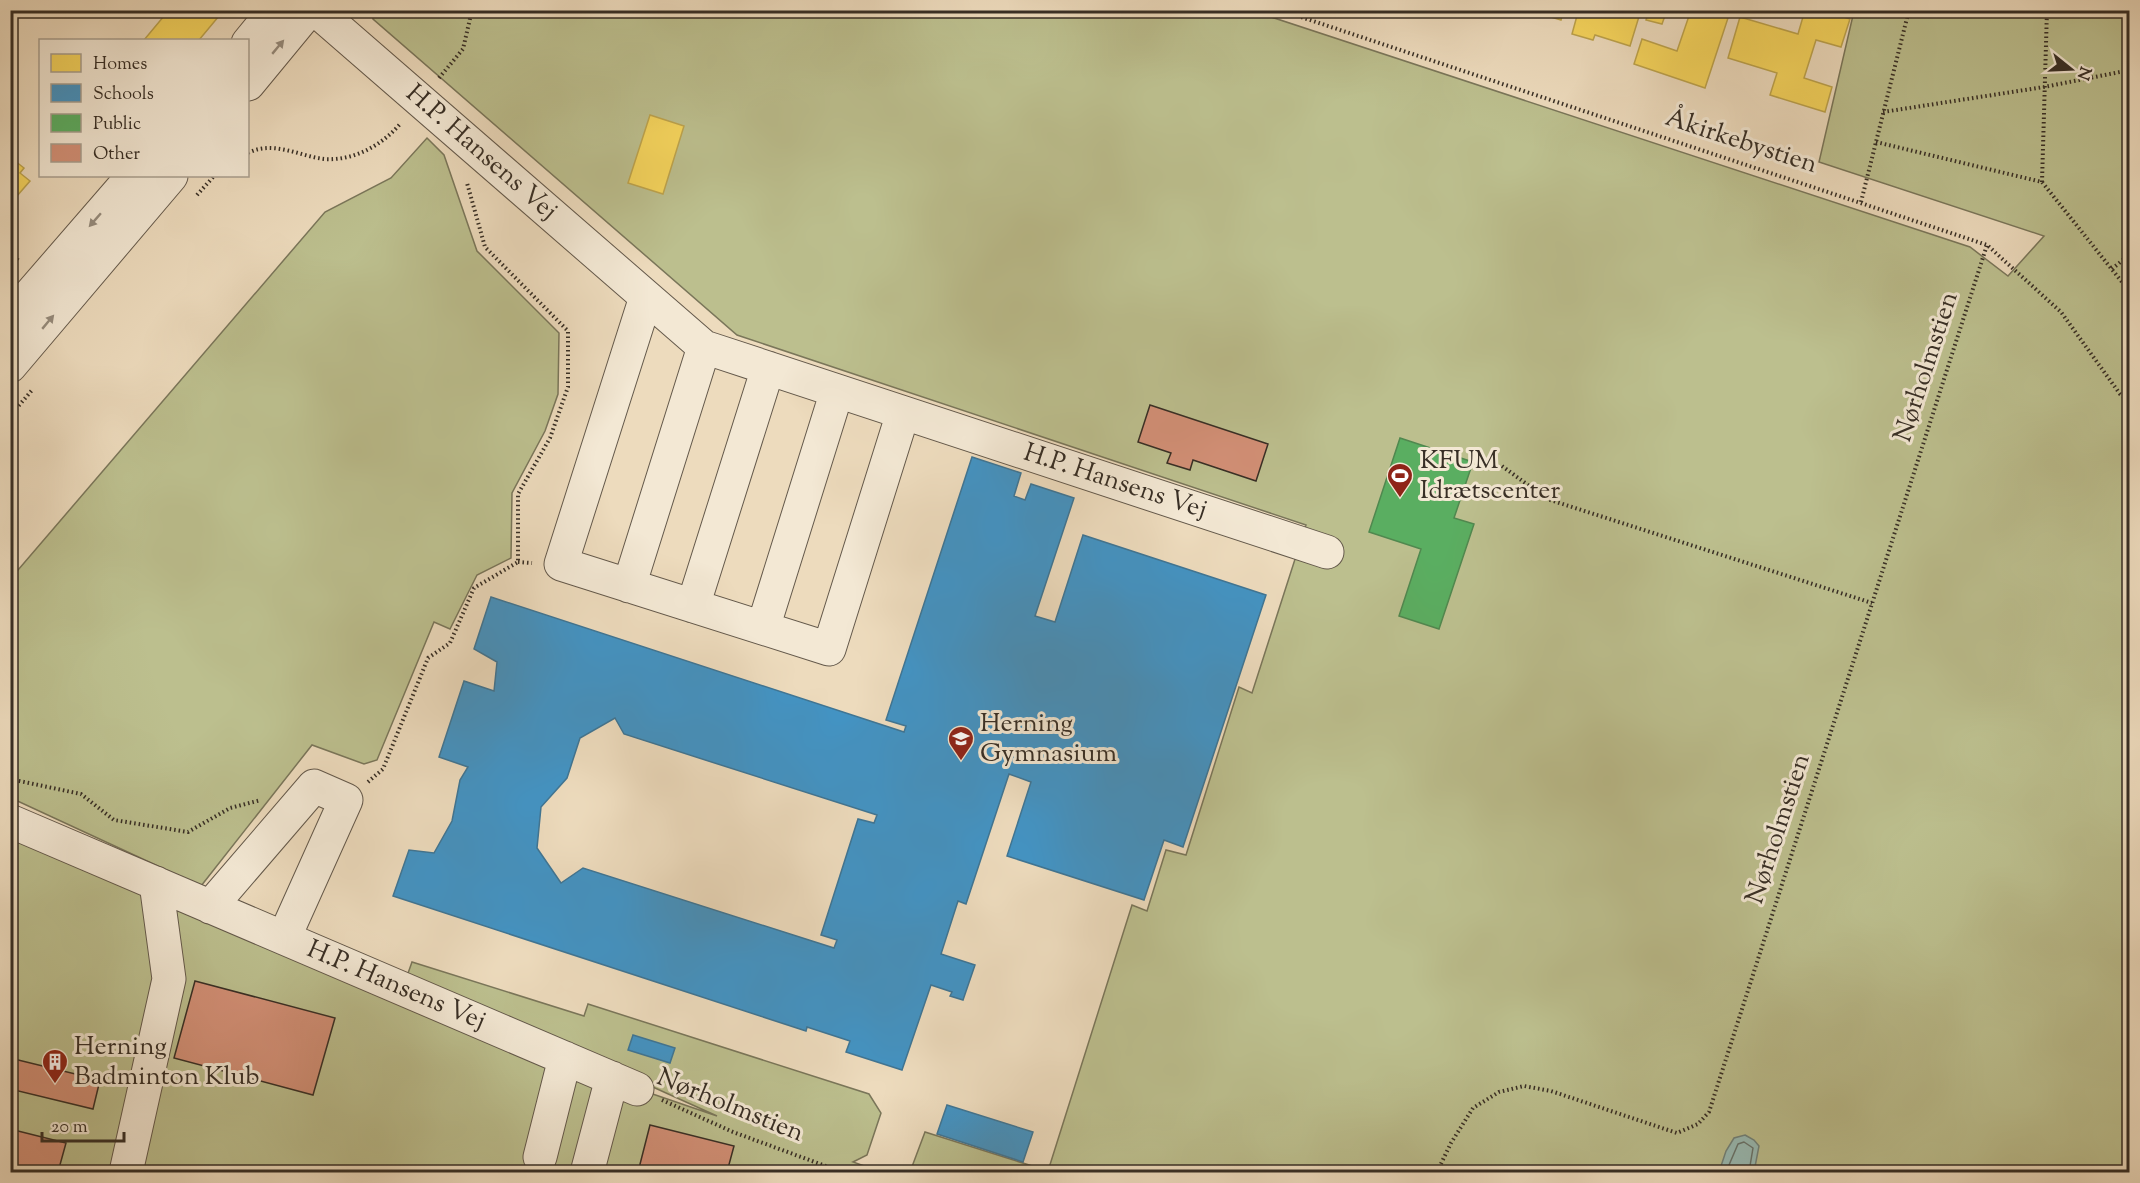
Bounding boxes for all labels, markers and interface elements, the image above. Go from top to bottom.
legend [39,39,249,177]
one-way arrow [272,39,285,55]
north arrow [2041,39,2101,99]
text: Homes [93,52,147,78]
text: N [2070,63,2096,83]
street label: H.P. Hansens Vej [397,76,565,230]
text: Schools [93,82,154,108]
street label: Åkirkebystien [1660,100,1822,184]
text: Public [93,112,141,138]
text: Other [93,142,140,168]
one-way arrow [89,212,102,227]
street label: Nørholmstien [1885,287,1969,447]
one-way arrow [41,315,54,330]
street label: H.P. Hansens Vej [1018,435,1212,529]
place label: KFUM Idrætscenter [1420,443,1560,510]
sports icon: KFUM Idrætscenter [1385,461,1415,499]
place label: Herning Gymnasium [980,706,1117,773]
school or university icon: Herning Gymnasium [946,724,976,762]
street label: Nørholmstien [1737,749,1821,909]
street label: H.P. Hansens Vej [301,932,491,1040]
place label: Herning Badminton Klub [74,1029,259,1096]
building icon: Herning Badminton Klub [40,1047,70,1085]
street label: Nørholmstien [651,1060,809,1152]
scale bar [42,1105,124,1143]
text: 20 m [51,1115,88,1141]

